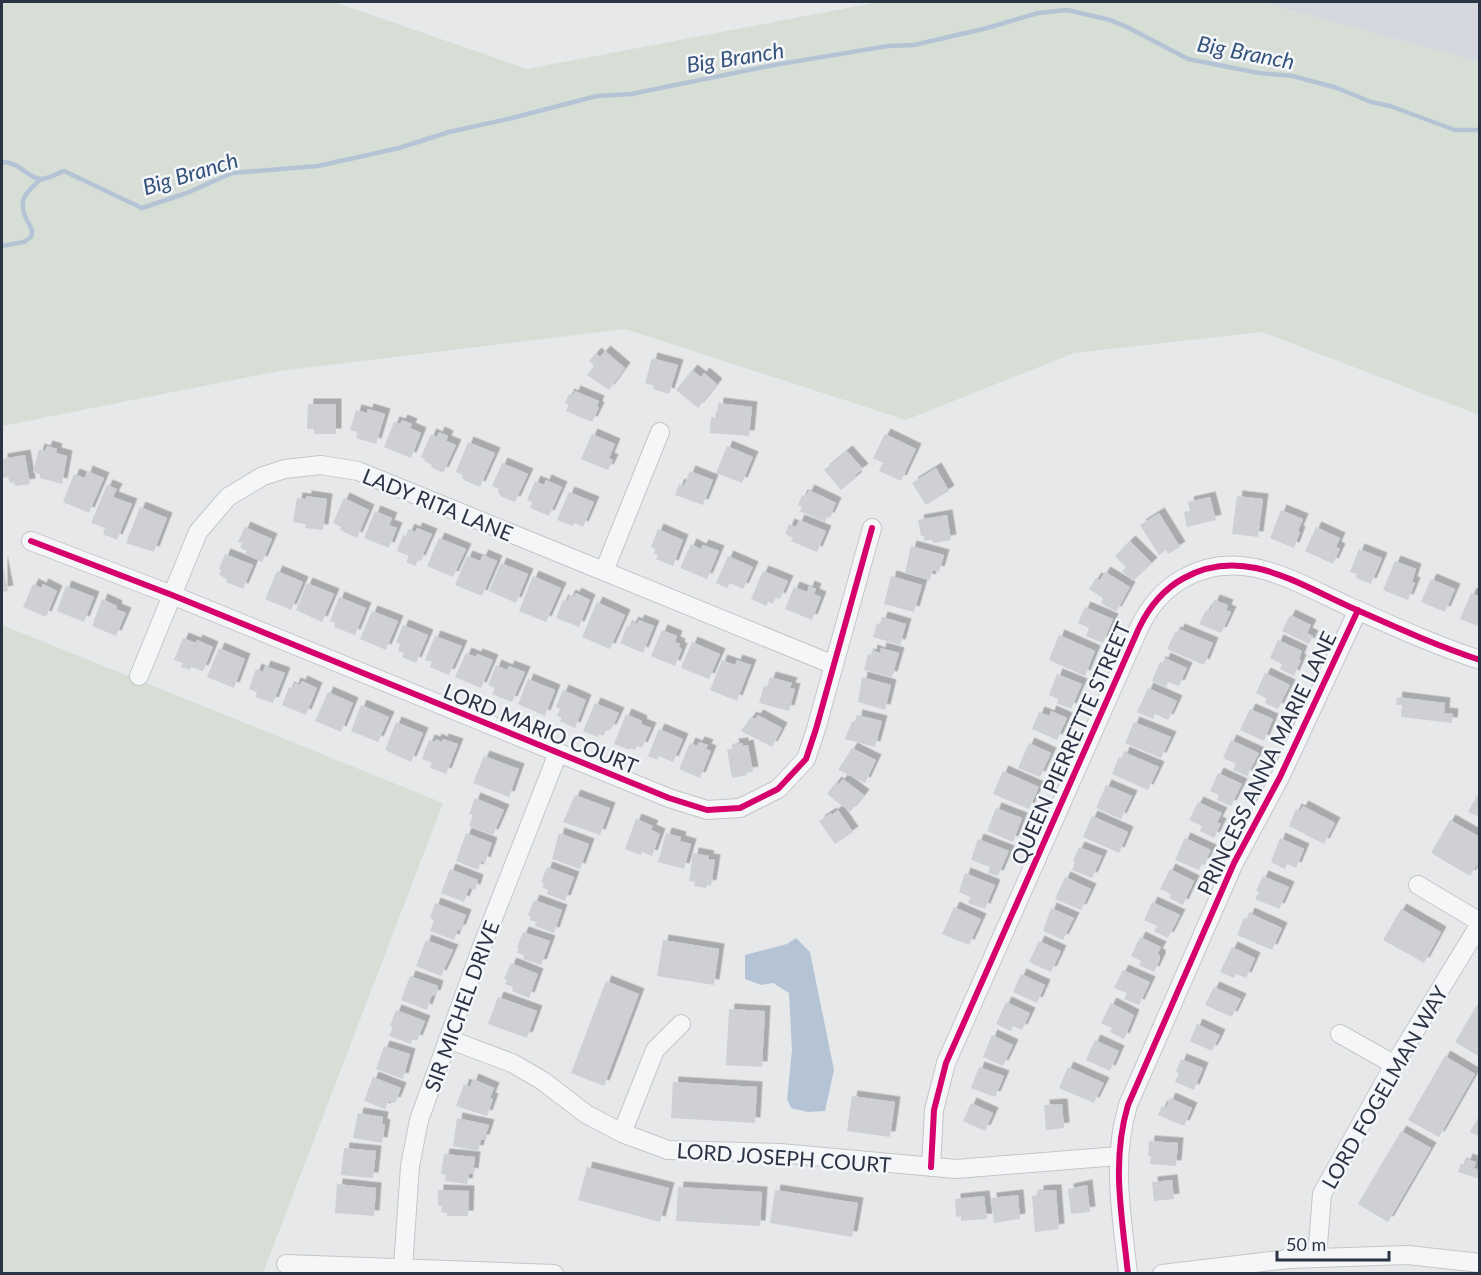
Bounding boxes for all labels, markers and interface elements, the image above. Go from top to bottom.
water label: Big Branch [1195,29,1297,75]
water label: Big Branch [684,36,786,78]
water label: Big Branch [139,146,241,200]
street label: LADY RITA LANE [359,462,517,546]
street label: QUEEN PIERRETTE STREET [1005,617,1135,868]
street label: PRINCESS ANNA MARIE LANE [1191,627,1341,899]
street label: LORD MARIO COURT [440,678,642,779]
street label: SIR MICHEL DRIVE [418,917,504,1095]
street label: LORD FOGELMAN WAY [1316,981,1453,1193]
street label: LORD JOSEPH COURT [676,1137,893,1177]
scale bar [1277,1224,1390,1262]
text: 50 m [1286,1233,1326,1255]

